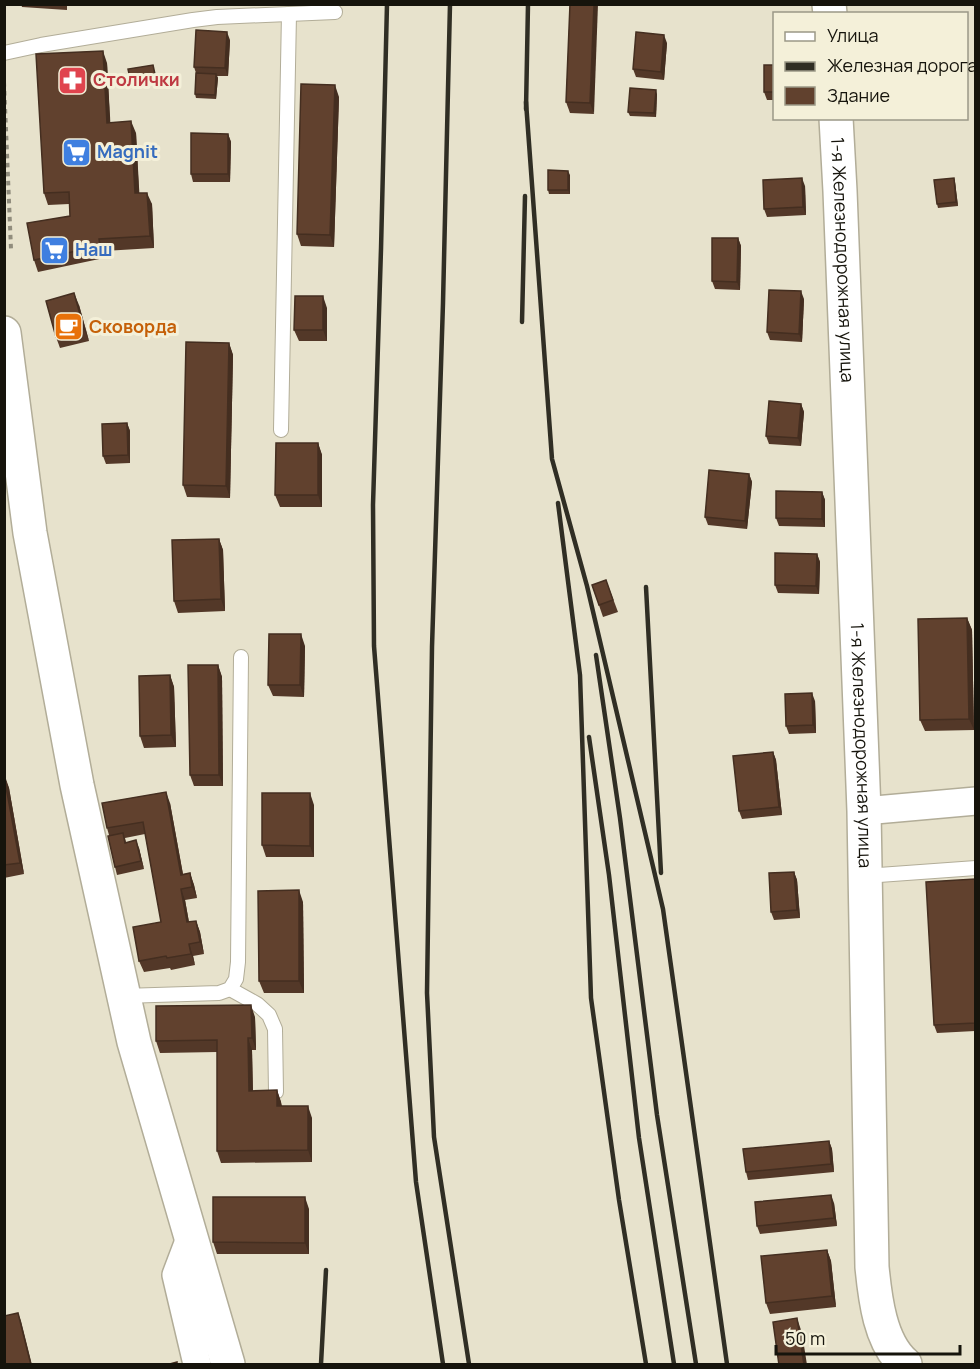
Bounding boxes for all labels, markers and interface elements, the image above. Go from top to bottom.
legend [773,12,968,120]
text: Улица [827,23,879,47]
text: Железная дорога [827,53,978,77]
pharmacy icon: Столички [56,64,88,96]
place label: Столички [93,67,180,91]
text: Здание [827,83,890,107]
supermarket icon: Magnit [60,136,92,168]
street label: 1-я Железнодорожная улица [826,137,860,383]
place label: Magnit [97,139,158,163]
supermarket icon: Наш [38,234,70,266]
place label: Наш [75,237,113,261]
cafe icon: Сковорда [52,311,84,343]
place label: Сковорда [89,314,177,338]
street label: 1-я Железнодорожная улица [846,622,878,868]
scale bar [776,1318,960,1356]
text: 50 m [785,1326,825,1350]

